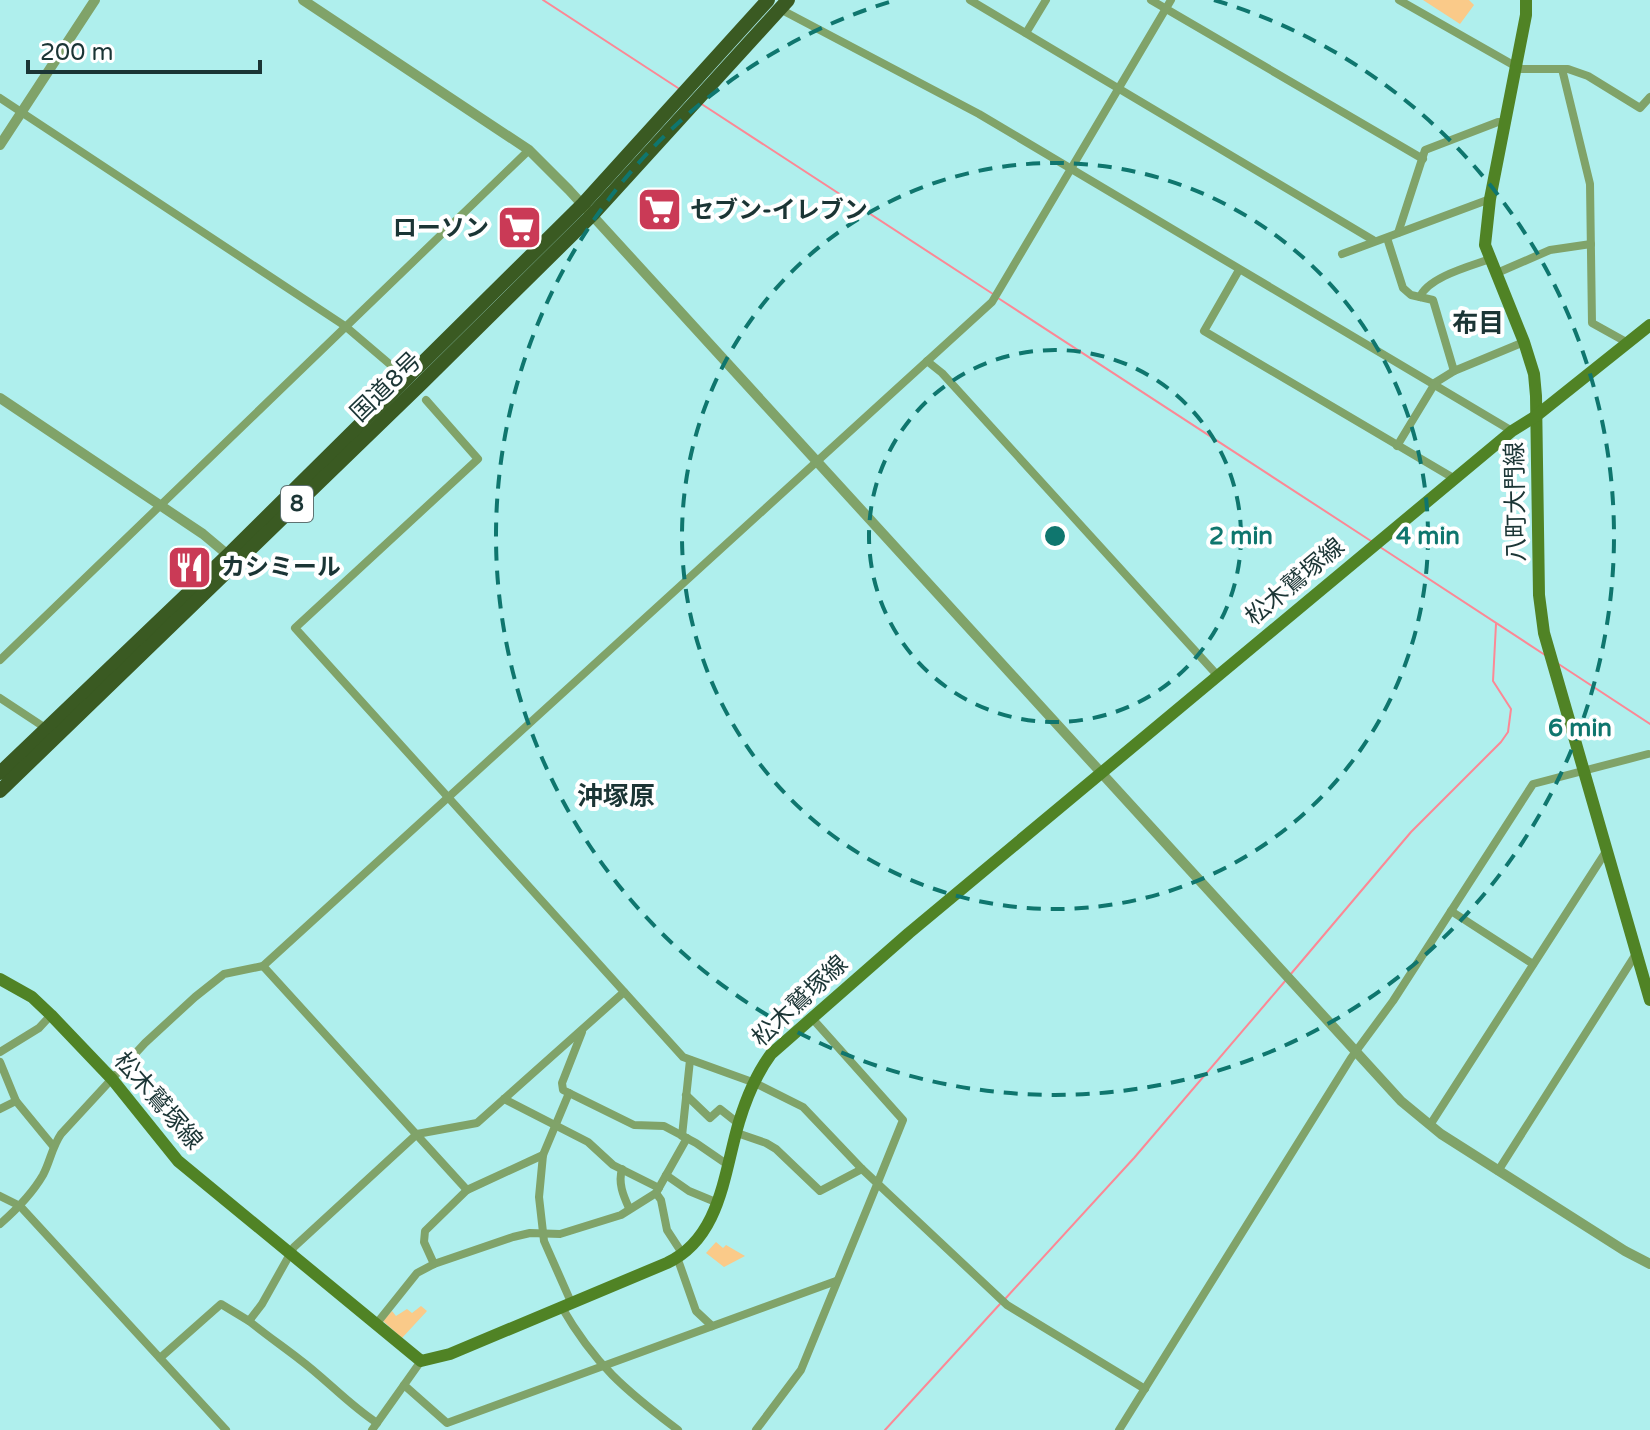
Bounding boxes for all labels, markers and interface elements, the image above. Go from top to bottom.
scale bar [28,24,260,74]
text: 200 m [40,38,114,67]
supermarket icon: セブン-イレブン [635,186,683,234]
place label: セブン-イレブン [690,196,868,225]
supermarket icon: ローソン [496,204,544,252]
place label: ローソン [393,214,489,243]
district label: 布目 [1452,308,1504,339]
street label: 国道8号 [345,346,427,428]
street label: 八町大門線 [1500,442,1532,562]
road number: 8 [281,486,313,522]
centre of rings [1041,522,1069,550]
text: 2 min [1209,522,1273,551]
text: 4 min [1396,522,1460,551]
street label: 松木鷲塚線 [1240,532,1350,632]
restaurant icon: カシミール [166,543,214,591]
place label: カシミール [221,553,341,582]
text: 6 min [1548,714,1612,743]
district label: 沖塚原 [577,781,655,812]
street label: 松木鷲塚線 [746,949,854,1053]
street label: 松木鷲塚線 [108,1046,208,1156]

